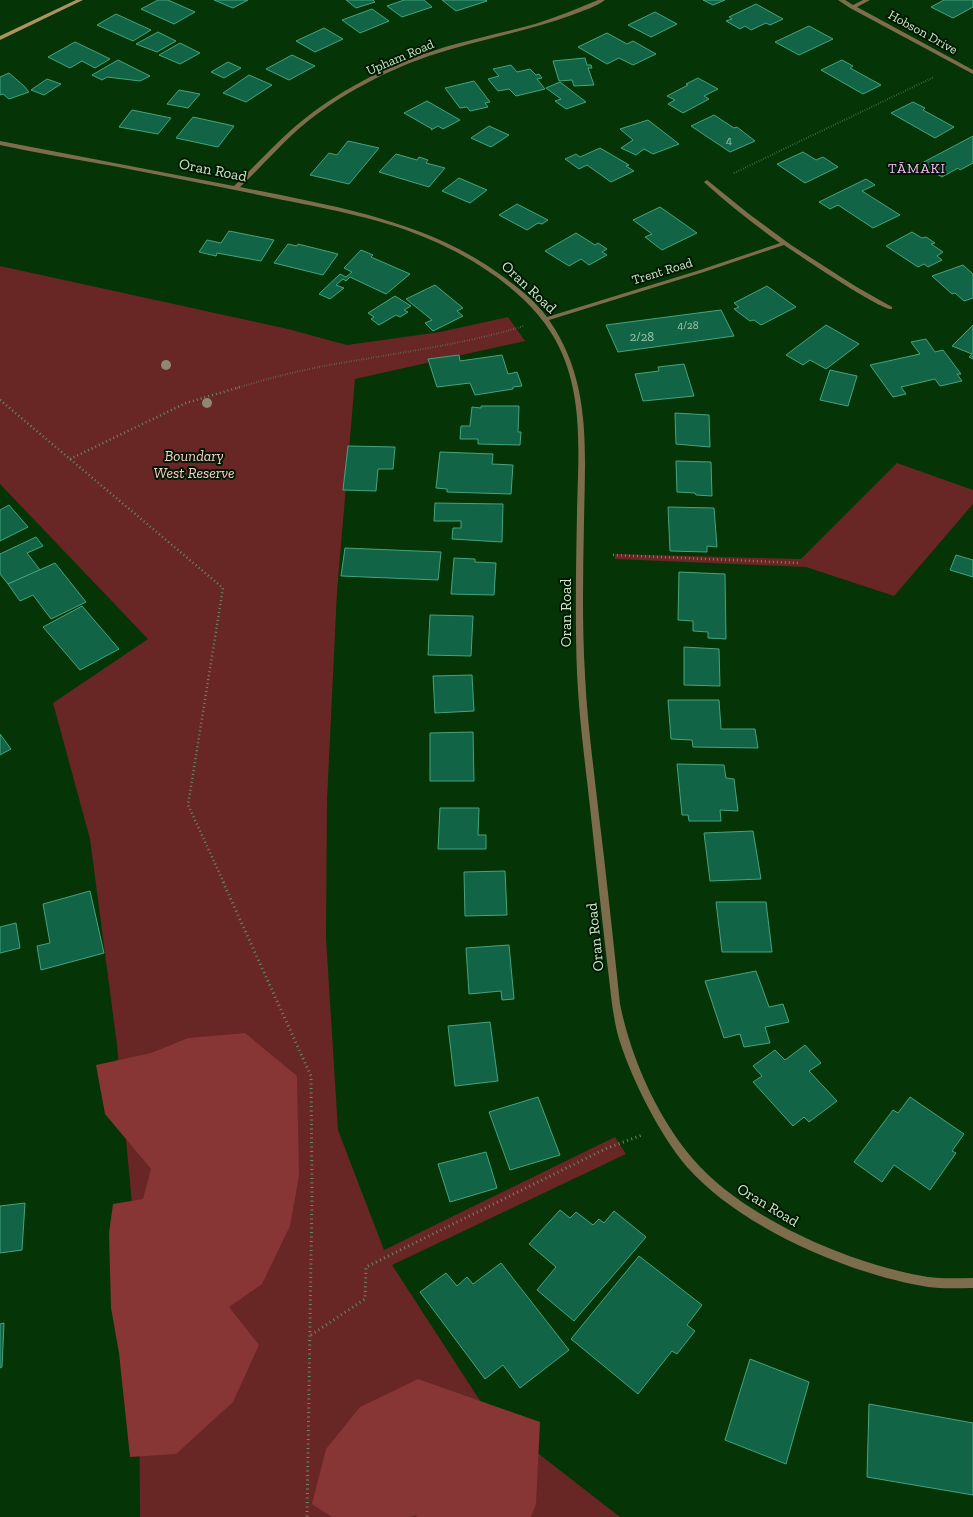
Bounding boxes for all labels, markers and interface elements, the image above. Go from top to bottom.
street label: Hobson Drive [886,7,960,57]
street label: Upham Road [364,36,436,78]
house number: 4 [726,134,732,147]
street label: Oran Road [178,155,249,186]
district label: TĀMAKI [888,160,946,177]
street label: Trent Road [630,255,694,287]
street label: Oran Road [498,257,561,318]
house number: 4/28 [677,319,699,332]
house number: 2/28 [630,329,654,344]
park label: Boundary West Reserve [153,447,235,482]
street label: Oran Road [557,578,575,647]
street label: Oran Road [582,901,608,972]
street label: Oran Road [734,1180,803,1231]

